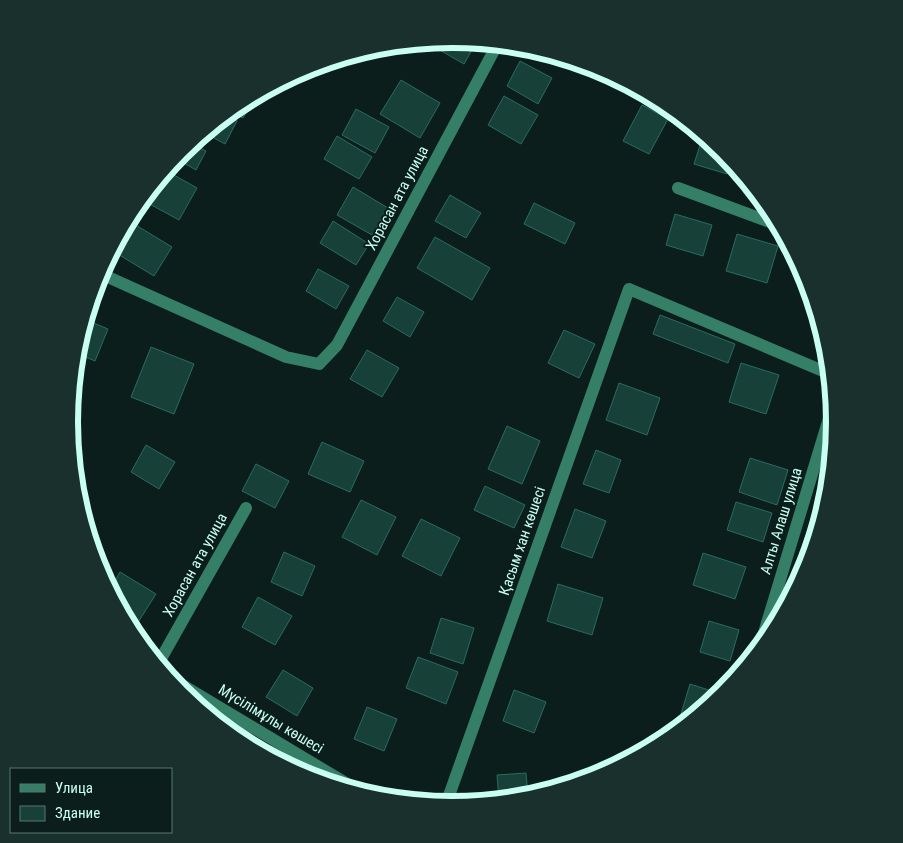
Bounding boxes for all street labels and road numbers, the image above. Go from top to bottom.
street label: Хорасан ата улица [362,143,432,253]
street label: Алты Алаш улица [756,466,806,576]
street label: Қасым хан көшесі [495,484,549,598]
street label: Хорасан ата улица [159,510,231,620]
street label: Мүсілімұлы көшесі [215,680,327,758]

